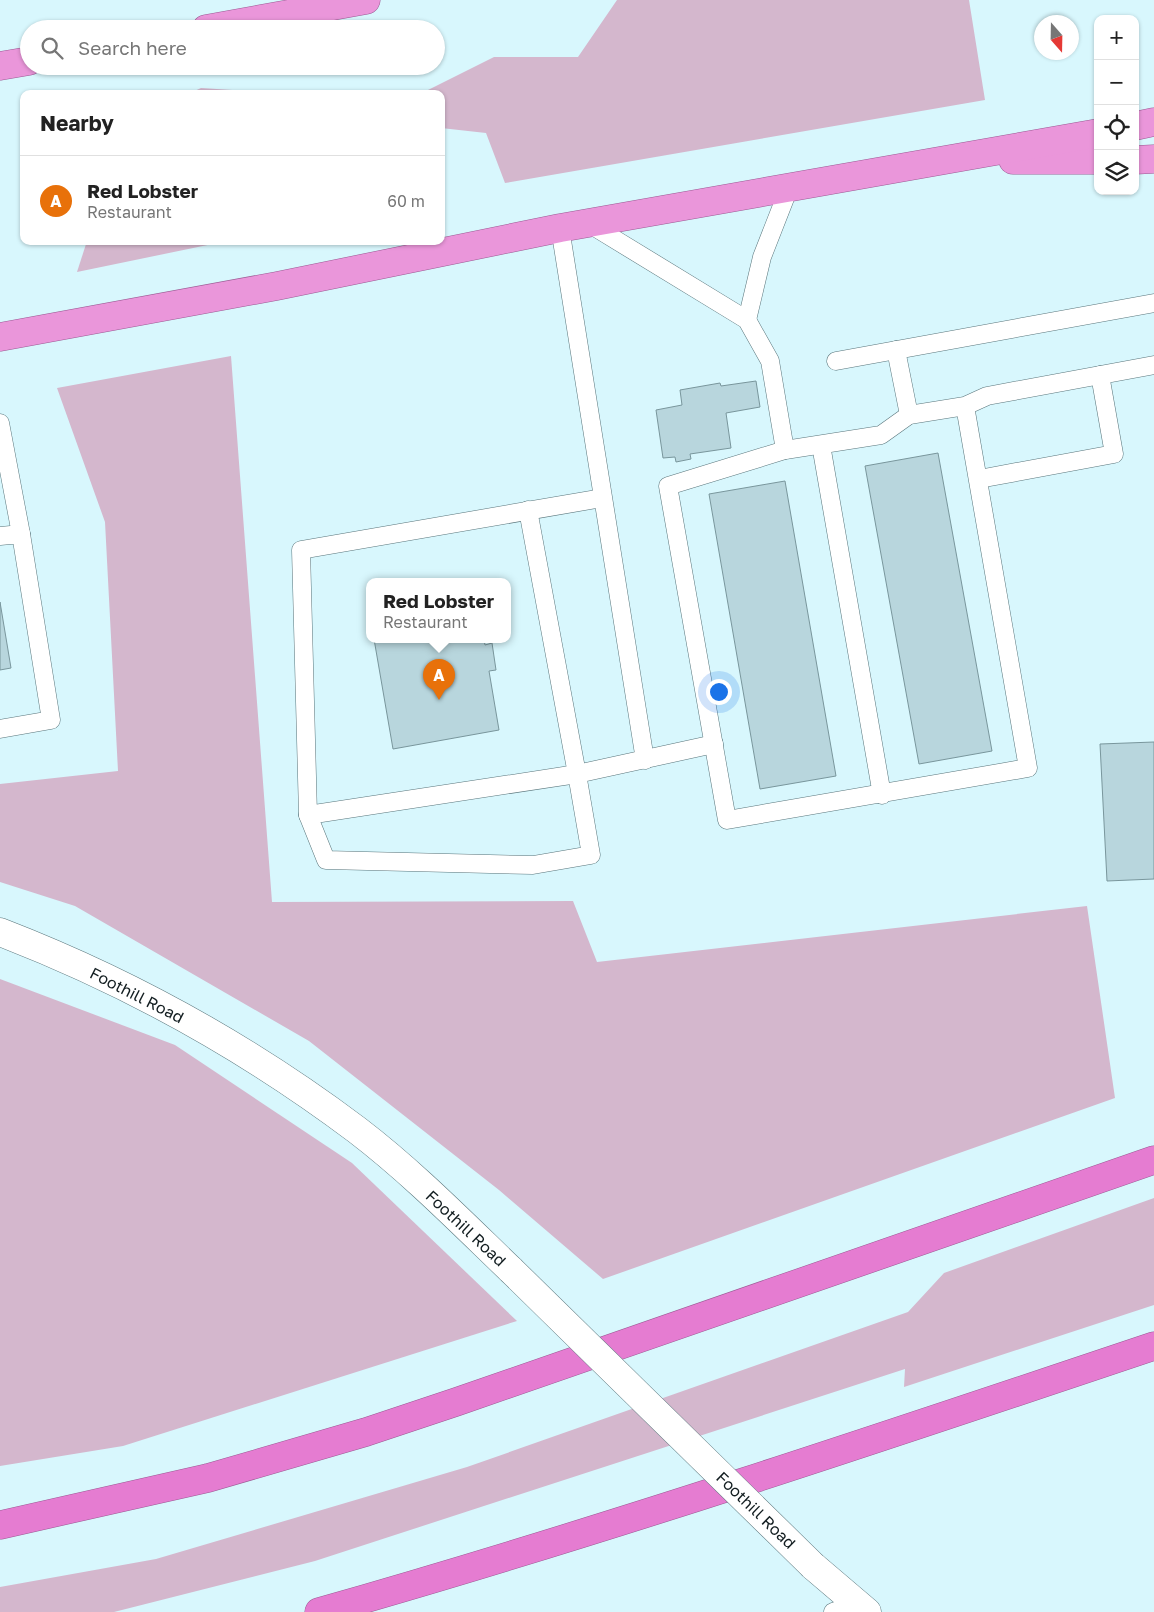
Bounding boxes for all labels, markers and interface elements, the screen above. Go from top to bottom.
north arrow [1034,15,1079,60]
map controls [1094,15,1139,195]
button: + [1094,15,1139,60]
search box [20,20,445,75]
icon: search [38,34,66,62]
text: Search here [78,36,187,59]
button: − [1094,60,1139,105]
button: locate [1094,105,1139,150]
text: Nearby [40,110,114,136]
button: layers [1094,150,1139,195]
text: Red Lobster [87,179,198,202]
text: A [50,191,62,211]
text: 60 m [387,191,425,211]
text: Restaurant [87,202,172,222]
popup [366,578,511,643]
text: Red Lobster [383,589,494,612]
text: Restaurant [383,612,468,632]
pin: A [423,659,455,700]
your location [706,679,732,705]
street label: Foothill Road [87,963,187,1027]
street label: Foothill Road [422,1186,510,1270]
street label: Foothill Road [712,1467,800,1553]

